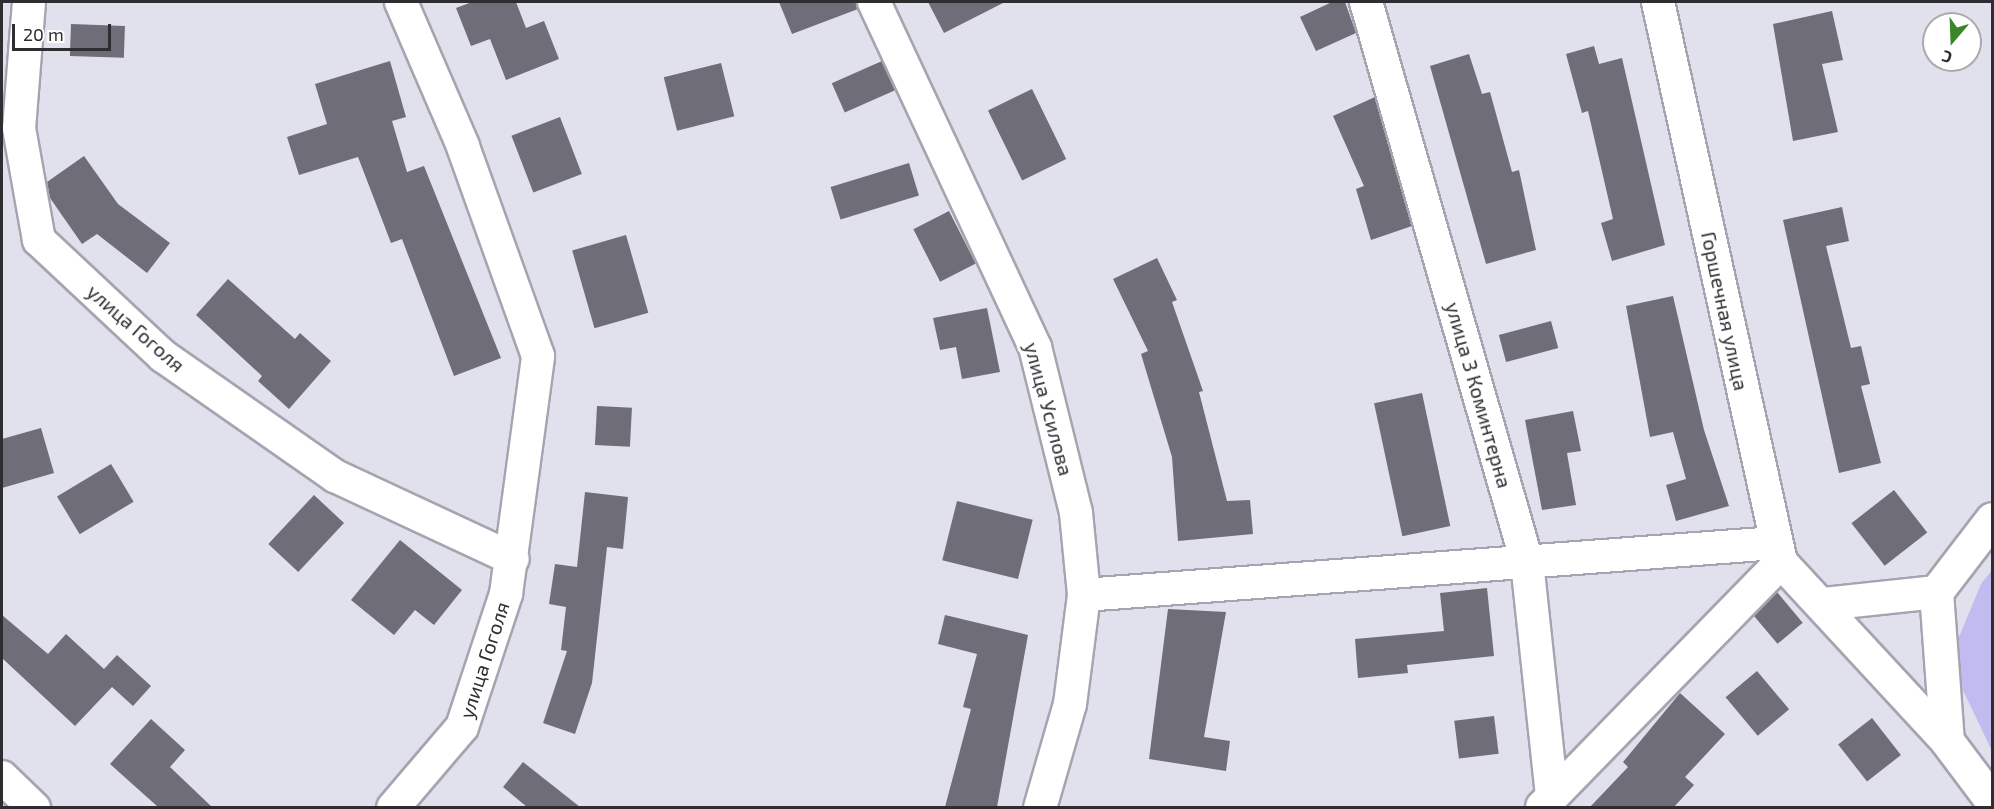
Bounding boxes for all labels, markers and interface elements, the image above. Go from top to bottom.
scale bar [15,12,114,50]
north arrow [1922,12,1982,72]
text: 20 m [23,23,64,45]
text: С [1939,47,1954,68]
street label: Горшечная улица [1696,229,1754,393]
street label: улица Гоголя [82,279,190,377]
street label: улица 3 Коминтерна [1441,299,1517,491]
street label: улица Усилова [1020,340,1078,478]
street label: улица Гоголя [454,599,514,721]

